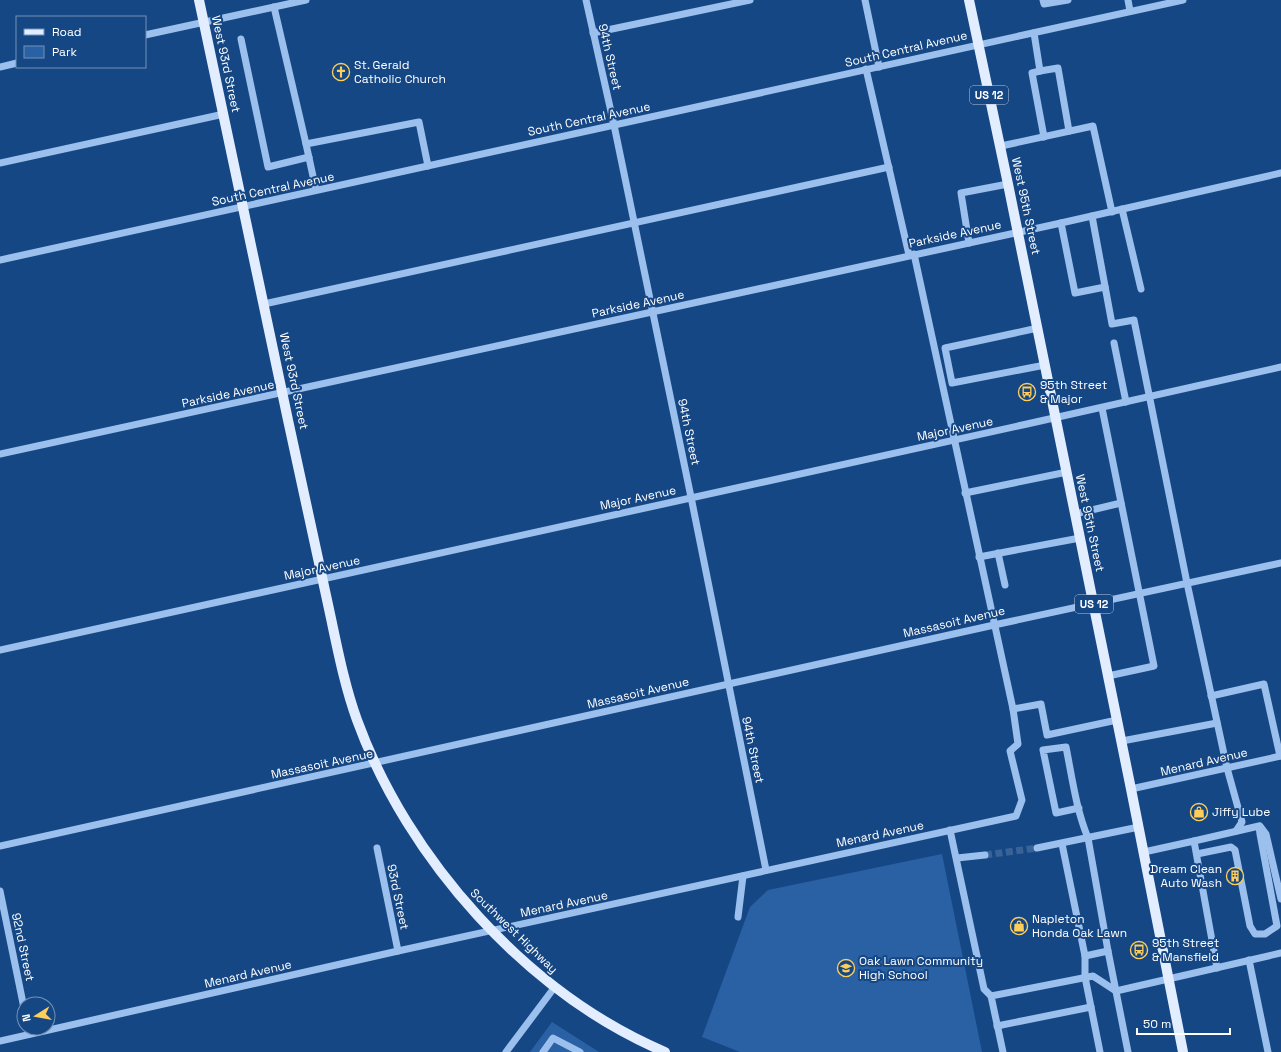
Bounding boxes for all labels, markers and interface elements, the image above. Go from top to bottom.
street label: West 93rd Street [208,14,244,114]
legend [16,16,146,68]
street label: 94th Street [595,22,625,92]
text: Road [52,24,81,40]
street label: South Central Avenue [843,27,969,71]
text: Park [52,44,77,60]
place label: St. Gerald Catholic Church [354,57,446,87]
church icon: St. Gerald Catholic Church [331,62,351,82]
road number: US 12 [970,86,1008,104]
street label: South Central Avenue [526,98,652,140]
street label: West 95th Street [1008,156,1044,256]
street label: South Central Avenue [210,168,336,210]
street label: Parkside Avenue [907,216,1003,252]
street label: Parkside Avenue [590,286,686,322]
street label: West 93rd Street [276,331,312,431]
street label: Parkside Avenue [180,376,276,412]
place label: 95th Street & Major [1040,377,1107,407]
bus stop icon: 95th Street & Major [1017,382,1037,402]
street label: 94th Street [674,397,704,467]
street label: Major Avenue [915,413,995,445]
street label: West 95th Street [1072,473,1108,573]
street label: Major Avenue [598,482,678,514]
street label: Major Avenue [282,552,362,584]
road number: US 12 [1075,595,1113,613]
street label: Massasoit Avenue [901,602,1007,642]
street label: Massasoit Avenue [585,673,691,713]
street label: 94th Street [738,715,768,785]
street label: Menard Avenue [1159,744,1249,780]
street label: Massasoit Avenue [269,745,375,783]
shop icon: Jiffy Lube [1189,802,1209,822]
place label: Jiffy Lube [1212,804,1270,820]
street label: Menard Avenue [835,817,925,851]
place label: Dream Clean Auto Wash [1150,861,1222,891]
street label: 93rd Street [383,863,413,931]
building icon: Dream Clean Auto Wash [1225,866,1245,886]
street label: Southwest Highway [467,885,561,977]
street label: Menard Avenue [519,887,609,921]
street label: 92nd Street [8,911,38,983]
place label: Napleton Honda Oak Lawn [1032,911,1127,941]
shop icon: Napleton Honda Oak Lawn [1009,916,1029,936]
place label: 95th Street & Mansfield [1152,935,1219,965]
bus stop icon: 95th Street & Mansfield [1129,940,1149,960]
place label: Oak Lawn Community High School [859,953,983,983]
street label: Menard Avenue [203,956,293,992]
school or university icon: Oak Lawn Community High School [836,958,856,978]
north arrow [16,996,56,1036]
scale bar [1137,1010,1230,1036]
text: N [19,1013,34,1023]
text: 50 m [1143,1016,1171,1032]

